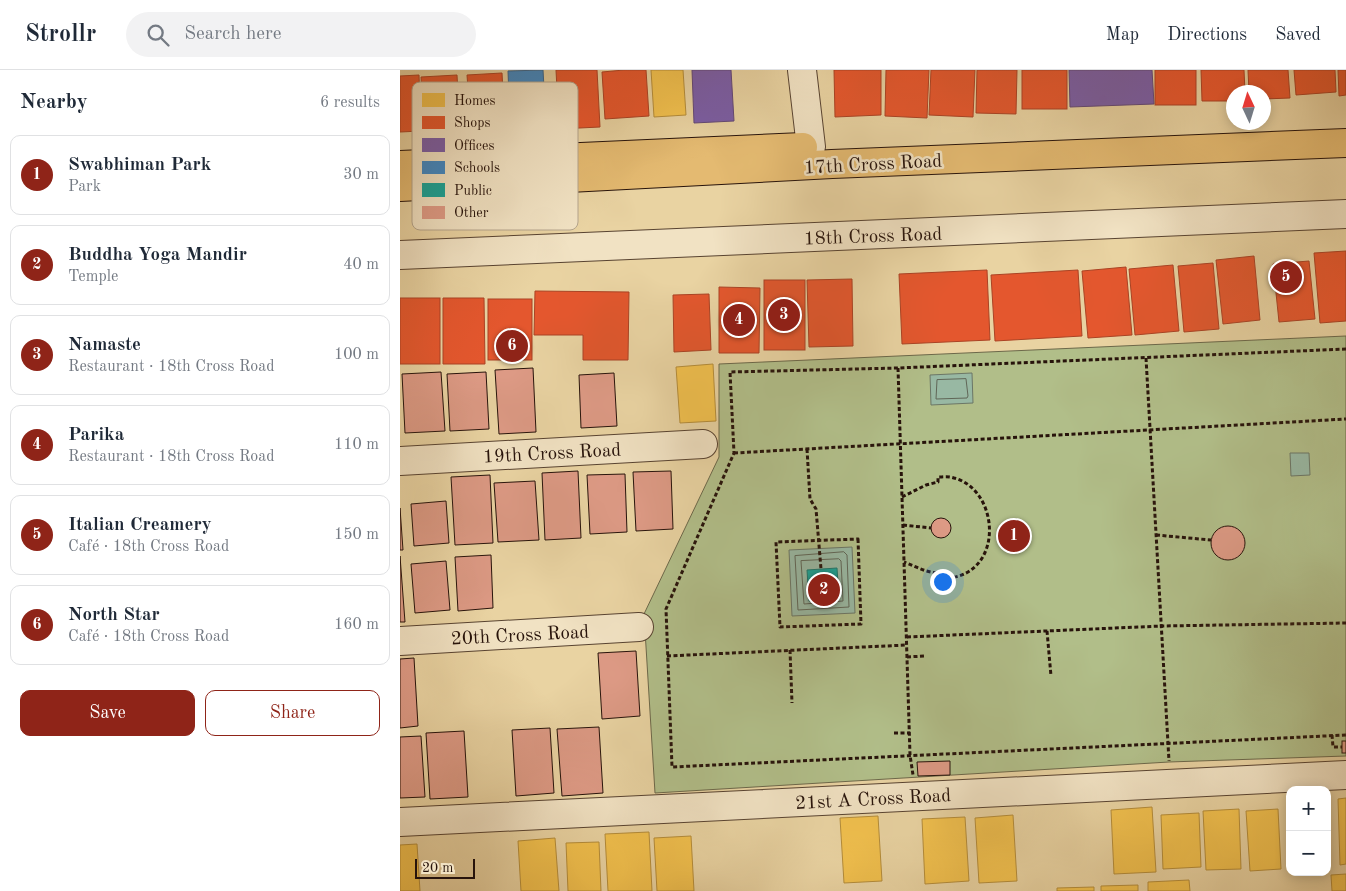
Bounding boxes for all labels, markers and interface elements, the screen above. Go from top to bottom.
search box [126,12,476,57]
icon: search [144,21,172,49]
text: Strollr [25,23,96,47]
text: Search here [184,25,282,44]
text: Map [1106,26,1139,44]
text: Directions [1167,26,1247,44]
text: Saved [1275,26,1321,44]
legend [412,82,578,230]
north arrow [1226,85,1271,130]
text: Nearby [20,92,88,113]
text: Homes [454,94,496,108]
text: 6 results [320,95,380,111]
text: Shops [454,116,491,130]
text: Offices [454,139,494,153]
street label: 17th Cross Road [804,152,943,179]
text: Swabhiman Park [68,156,211,175]
text: Schools [454,161,500,175]
text: 1 [32,167,42,183]
text: 30 m [343,167,379,183]
text: Park [68,179,101,195]
text: Public [454,184,492,198]
text: Other [454,206,489,220]
street label: 18th Cross Road [804,226,943,249]
text: Buddha Yoga Mandir [68,246,247,265]
text: 2 [32,257,42,273]
text: 40 m [343,257,379,273]
pin: 5 [1270,258,1302,296]
text: Temple [68,269,118,285]
pin: 3 [768,296,800,334]
pin: 4 [723,301,755,339]
pin: 6 [496,327,528,365]
text: Namaste [68,336,141,355]
text: 3 [32,347,42,363]
text: 100 m [334,347,379,363]
text: Restaurant · 18th Cross Road [68,359,275,375]
text: Parika [68,426,124,445]
text: 4 [32,437,42,453]
text: 110 m [334,437,379,453]
street label: 19th Cross Road [483,441,622,468]
text: Restaurant · 18th Cross Road [68,449,275,465]
text: Italian Creamery [68,516,212,535]
pin: 1 [998,517,1030,555]
text: 5 [32,527,42,543]
text: 150 m [334,527,379,543]
text: Café · 18th Cross Road [68,539,229,555]
your location [930,569,956,595]
pin: 2 [808,571,840,609]
text: North Star [68,606,160,625]
text: 6 [32,617,42,633]
text: 160 m [334,617,379,633]
street label: 20th Cross Road [451,623,590,650]
text: Café · 18th Cross Road [68,629,229,645]
button: Save [20,690,195,736]
button: Share [205,690,380,736]
map controls [1286,786,1331,876]
button: + [1286,786,1331,831]
street label: 21st A Cross Road [795,787,952,814]
button: − [1286,831,1331,876]
scale bar [415,856,475,879]
text: 20 m [422,861,453,875]

